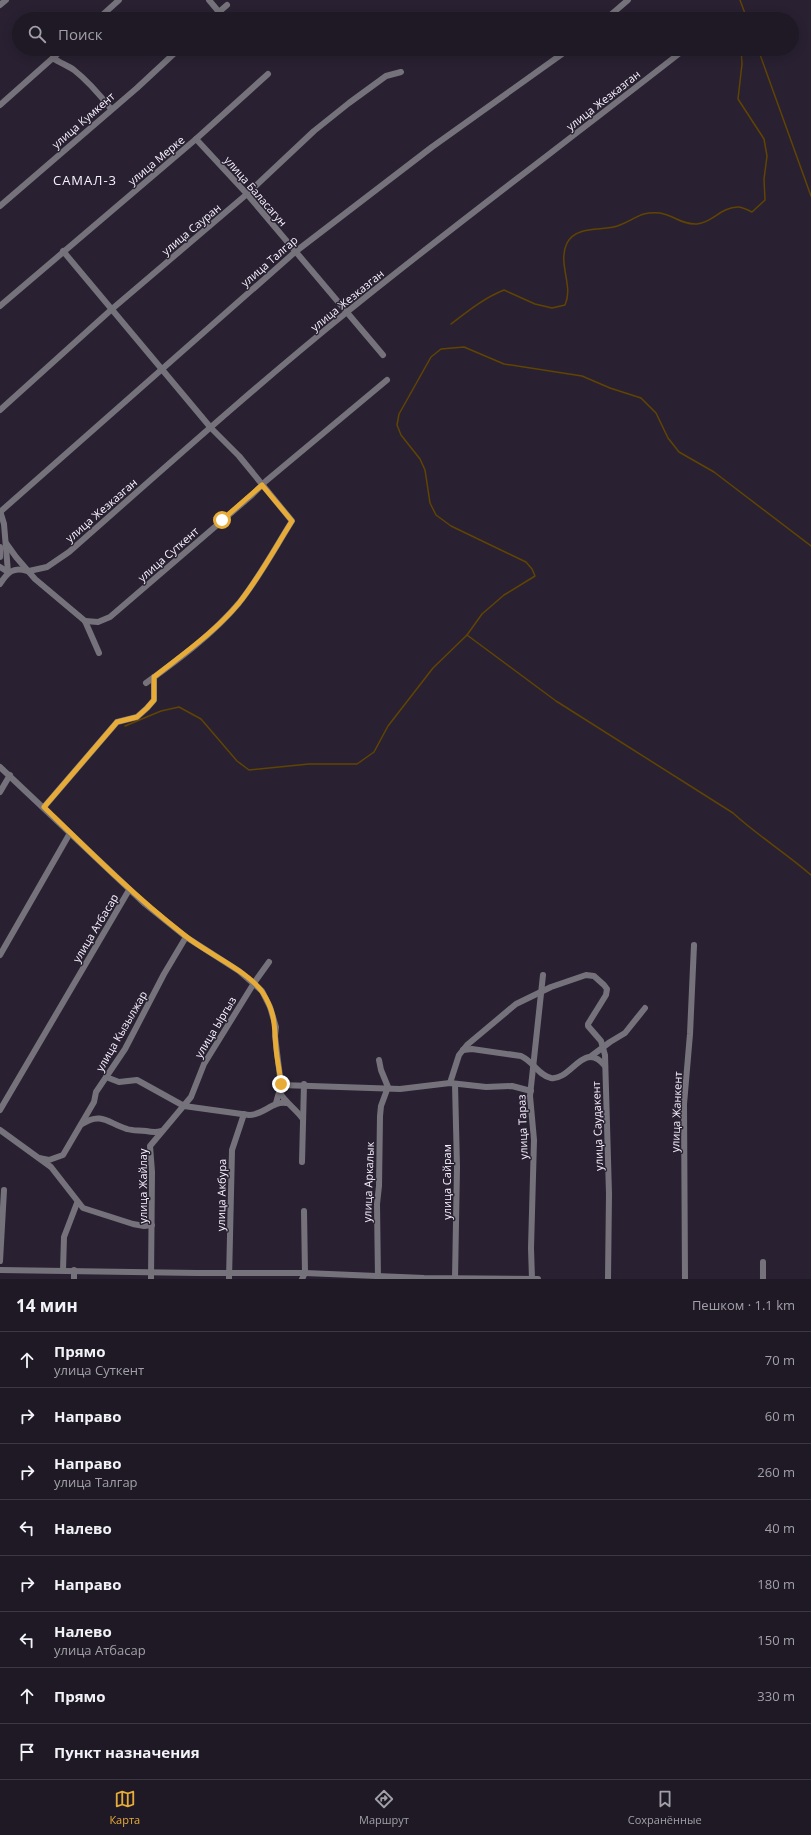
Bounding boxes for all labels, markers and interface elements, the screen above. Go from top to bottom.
search box [12,12,799,56]
icon: search [26,23,48,45]
text: Поиск [58,24,102,44]
street label: улица Жезказган [563,66,643,134]
street label: улица Кумкент [48,88,118,152]
street label: улица Мерке [125,132,187,188]
street label: улица Баласагун [221,153,291,229]
district label: САМАЛ-3 [53,171,117,189]
street label: улица Сауран [158,200,224,258]
street label: улица Талгар [237,232,301,290]
street label: улица Жезказган [307,266,387,334]
street label: улица Жезказган [62,475,140,545]
route start [213,511,231,529]
street label: улица Суткент [134,523,202,585]
street label: улица Атбасар [69,891,122,965]
street label: улица Кызылжар [92,988,150,1074]
street label: улица Ыргыз [191,993,239,1061]
street label: улица Жанкент [667,1071,685,1153]
route end [272,1075,290,1093]
street label: улица Саудакент [588,1081,606,1171]
street label: улица Тараз [513,1094,531,1160]
street label: улица Аркалык [359,1141,377,1223]
street label: улица Сайрам [439,1144,454,1220]
street label: улица Жайлау [135,1148,150,1223]
street label: улица Акбура [213,1159,229,1231]
text: 14 мин [16,1294,78,1317]
text: Пешком · 1.1 km [692,1296,795,1314]
text: Прямо [54,1341,106,1361]
icon: ahead [16,1349,38,1371]
text: 70 m [765,1351,795,1369]
text: улица Суткент [54,1361,144,1379]
icon: right [16,1405,38,1427]
text: Направо [54,1406,122,1426]
text: 60 m [765,1407,795,1425]
text: Направо [54,1453,122,1473]
icon: right [16,1461,38,1483]
text: 260 m [757,1463,795,1481]
text: улица Талгар [54,1473,138,1491]
icon: left [16,1517,38,1539]
text: Налево [54,1518,112,1538]
text: 40 m [765,1519,795,1537]
icon: right [16,1573,38,1595]
text: Направо [54,1574,122,1594]
text: 180 m [757,1575,795,1593]
text: Налево [54,1621,112,1641]
icon: left [16,1629,38,1651]
text: 150 m [757,1631,795,1649]
text: улица Атбасар [54,1641,146,1659]
icon: ahead [16,1685,38,1707]
text: Прямо [54,1686,106,1706]
text: 330 m [757,1687,795,1705]
icon: arrive [16,1741,38,1763]
text: Пункт назначения [54,1742,200,1762]
tab: Карта [109,1788,140,1827]
tab: Маршрут [359,1788,409,1827]
tab: Сохранённые [628,1788,702,1827]

